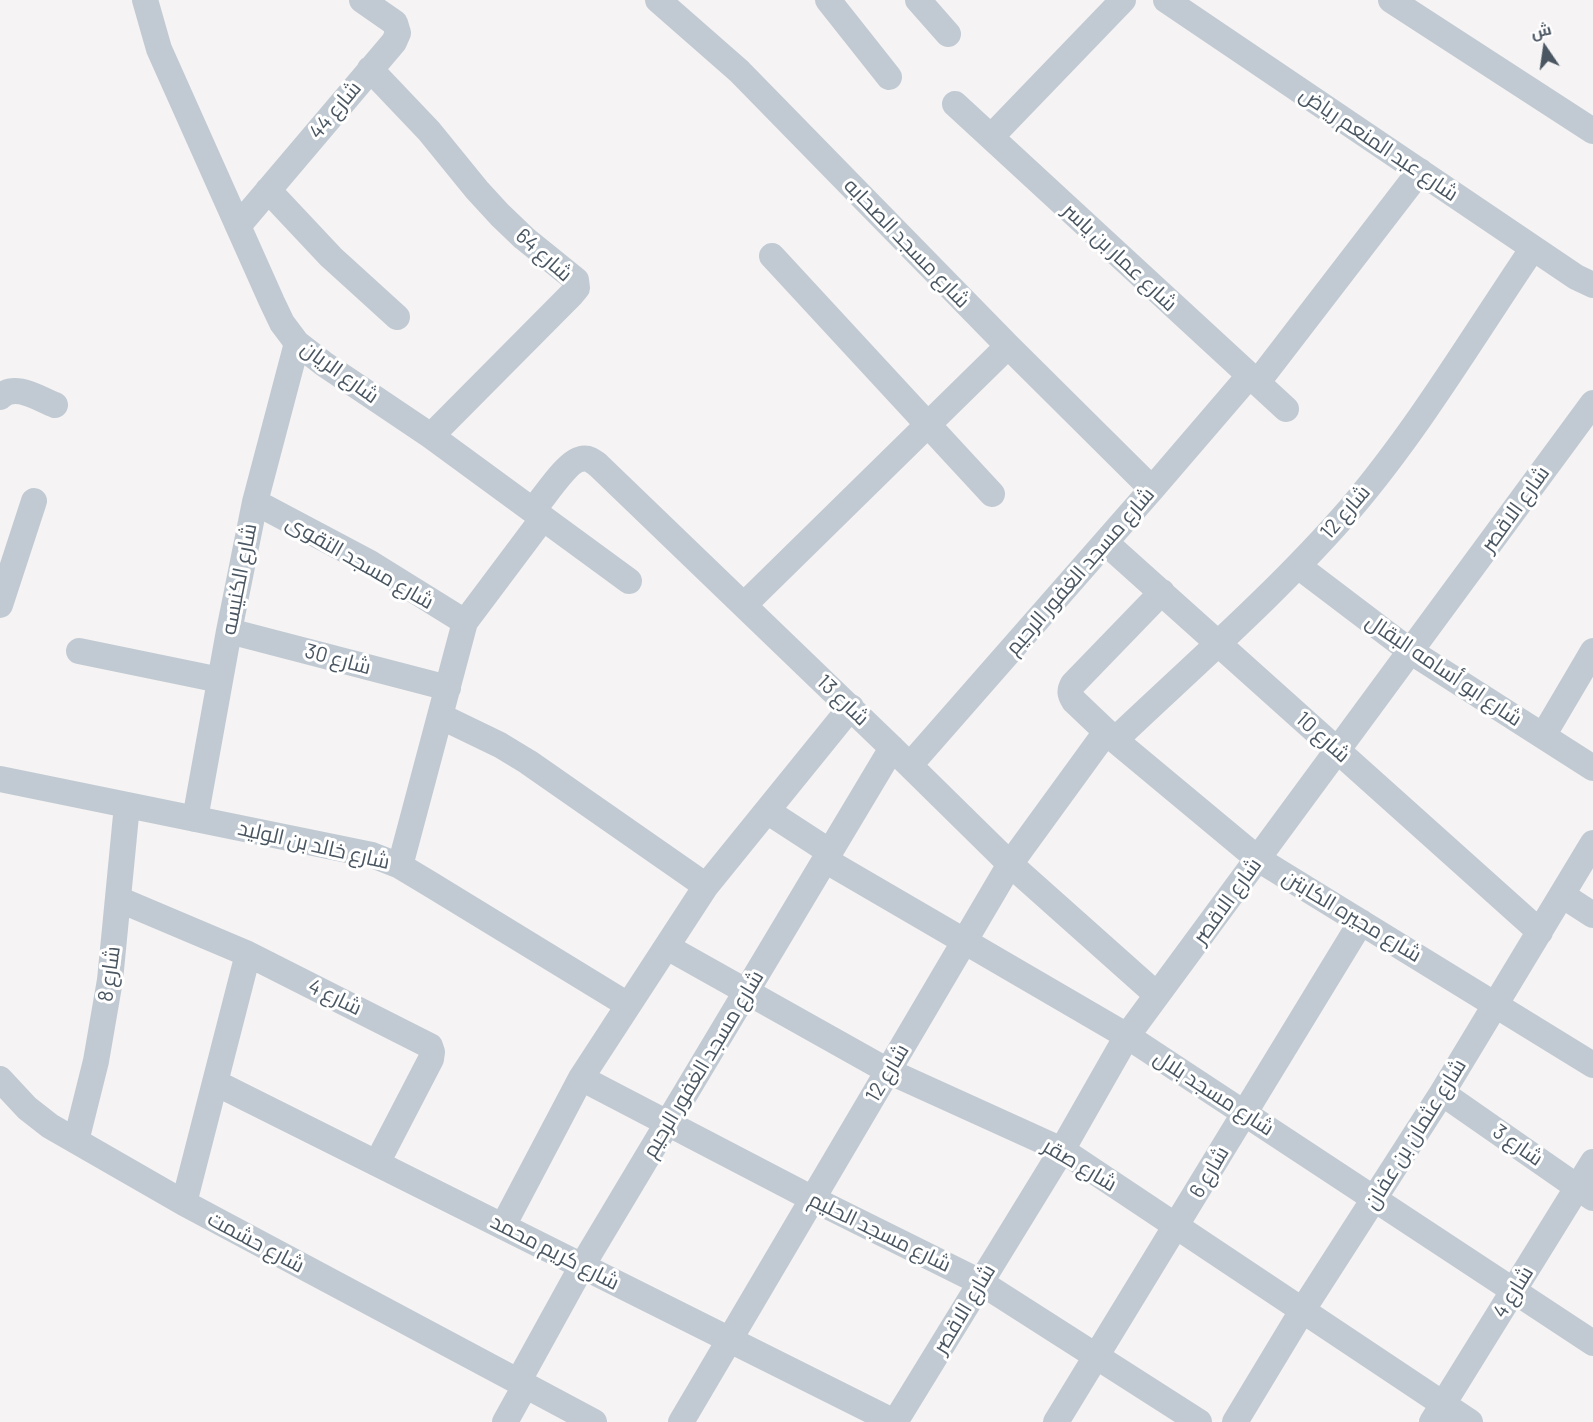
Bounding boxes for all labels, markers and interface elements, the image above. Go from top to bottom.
north arrow [1515,18,1575,78]
text: ش [1529,18,1553,42]
street label: شارع 44 [303,76,367,144]
street label: شارع عبد المنعم رياض [1295,82,1463,206]
street label: شارع مسجد الصحابه [839,173,975,313]
street label: شارع عمار بن ياسر [1058,198,1182,316]
street label: شارع 64 [511,223,577,287]
street label: شارع الريان [296,335,384,409]
street label: شارع الاقصر [1475,461,1555,557]
street label: شارع 12 [1315,480,1375,544]
street label: شارع مسجد الغفور الرحيم [1000,482,1160,660]
street label: شارع مسجد التقوى [282,509,438,615]
street label: شارع الكنيسه [216,521,262,637]
street label: شارع ابو أسامه البقال [1361,608,1527,732]
street label: شارع 30 [302,638,374,680]
street label: شارع 13 [812,669,874,731]
street label: شارع 10 [1291,706,1355,768]
street label: شارع خالد بن الوليد [236,815,392,875]
street label: شارع الاقصر [1187,853,1267,949]
street label: شارع مجيره الكابتن [1278,865,1426,967]
street label: شارع 8 [93,945,125,1003]
street label: شارع مسجد الغفور الرحيم [637,966,769,1162]
street label: شارع 4 [304,973,366,1021]
street label: شارع 12 [860,1039,914,1107]
street label: شارع مسجد بلال [1149,1045,1279,1141]
street label: شارع عثمان بن عفان [1359,1054,1471,1214]
street label: شارع 3 [1488,1119,1548,1171]
street label: شارع صقر [1038,1133,1122,1197]
street label: شارع 6 [1184,1142,1234,1202]
street label: شارع مسجد الحليم [805,1187,955,1277]
street label: شارع حشمت [203,1206,309,1278]
street label: شارع كريم محمد [486,1209,624,1295]
street label: شارع الاقصر [927,1260,1001,1358]
street label: شارع 4 [1487,1261,1539,1323]

